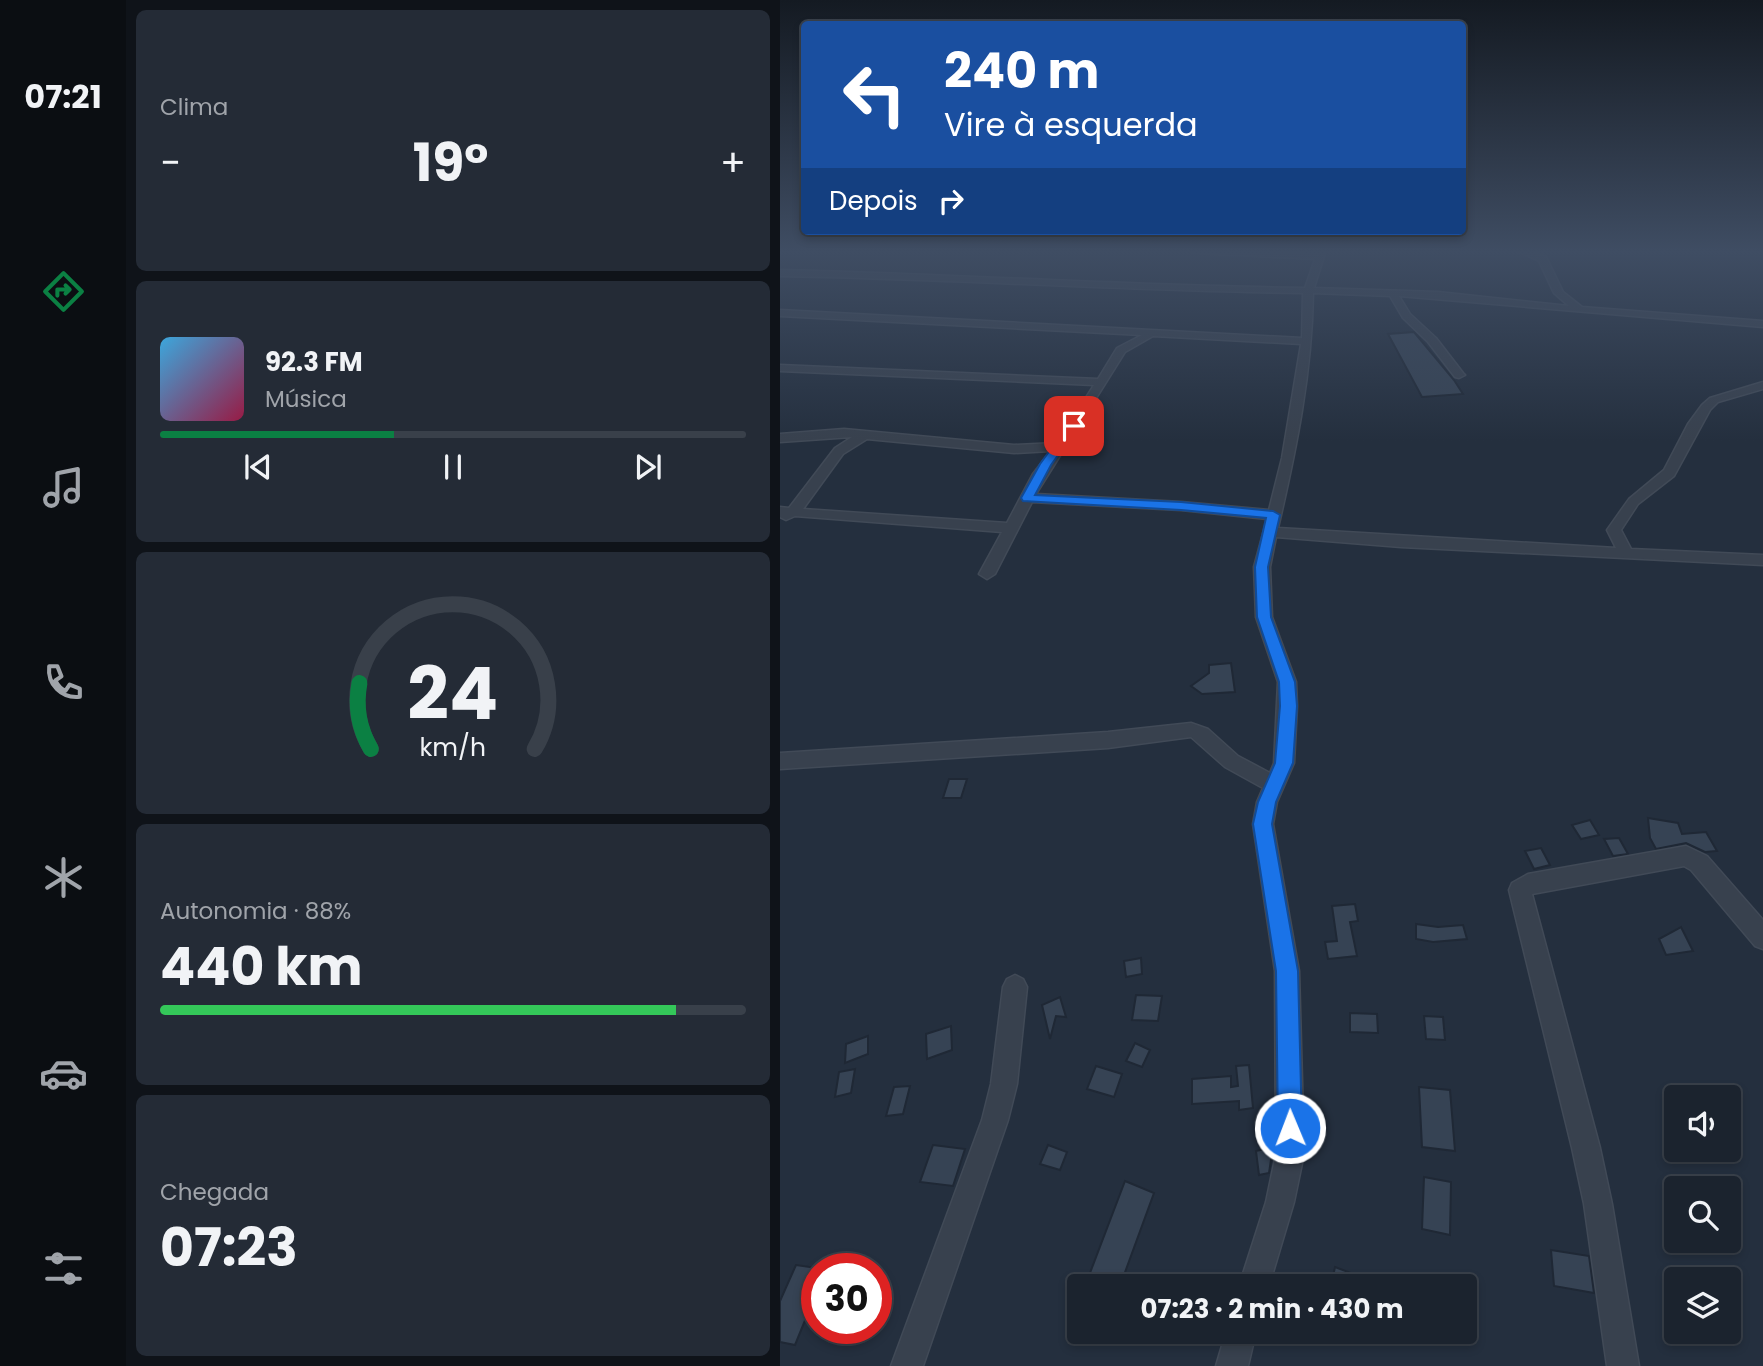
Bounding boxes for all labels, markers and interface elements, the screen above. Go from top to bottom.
text: 240 m [944,37,1099,105]
icon: left [829,49,920,140]
text: 07:21 [24,74,102,119]
text: Clima [160,91,228,123]
text: Vire à esquerda [944,102,1198,147]
text: 19° [413,126,488,199]
text: − [160,136,181,189]
text: + [720,136,746,189]
icon: right [932,182,970,220]
text: Depois [829,183,918,219]
icon: directions [39,267,88,316]
text: 92.3 FM [265,344,363,380]
text: Música [265,383,347,415]
pin [1044,396,1104,456]
icon: arrive [1055,407,1093,445]
icon: previous [239,448,277,486]
icon: pause [434,448,472,486]
icon: next [629,448,667,486]
icon: music [39,463,88,512]
text: 24 [408,643,498,744]
icon: phone [39,658,88,707]
text: km/h [420,730,486,765]
icon: climate [39,853,88,902]
text: Autonomia · 88% [160,895,351,927]
text: 440 km [160,930,363,1003]
icon: car [39,1049,88,1098]
map controls [1664,1085,1741,1344]
button: sound [1664,1085,1741,1162]
position arrow [1253,1091,1327,1165]
text: Chegada [160,1176,269,1208]
button: search [1664,1176,1741,1253]
text: 07:23 [160,1211,298,1284]
icon: filters [39,1244,88,1293]
speed limit sign: 30 [801,1253,892,1344]
button: layers [1664,1267,1741,1344]
text: 07:23 · 2 min · 430 m [1141,1291,1403,1327]

